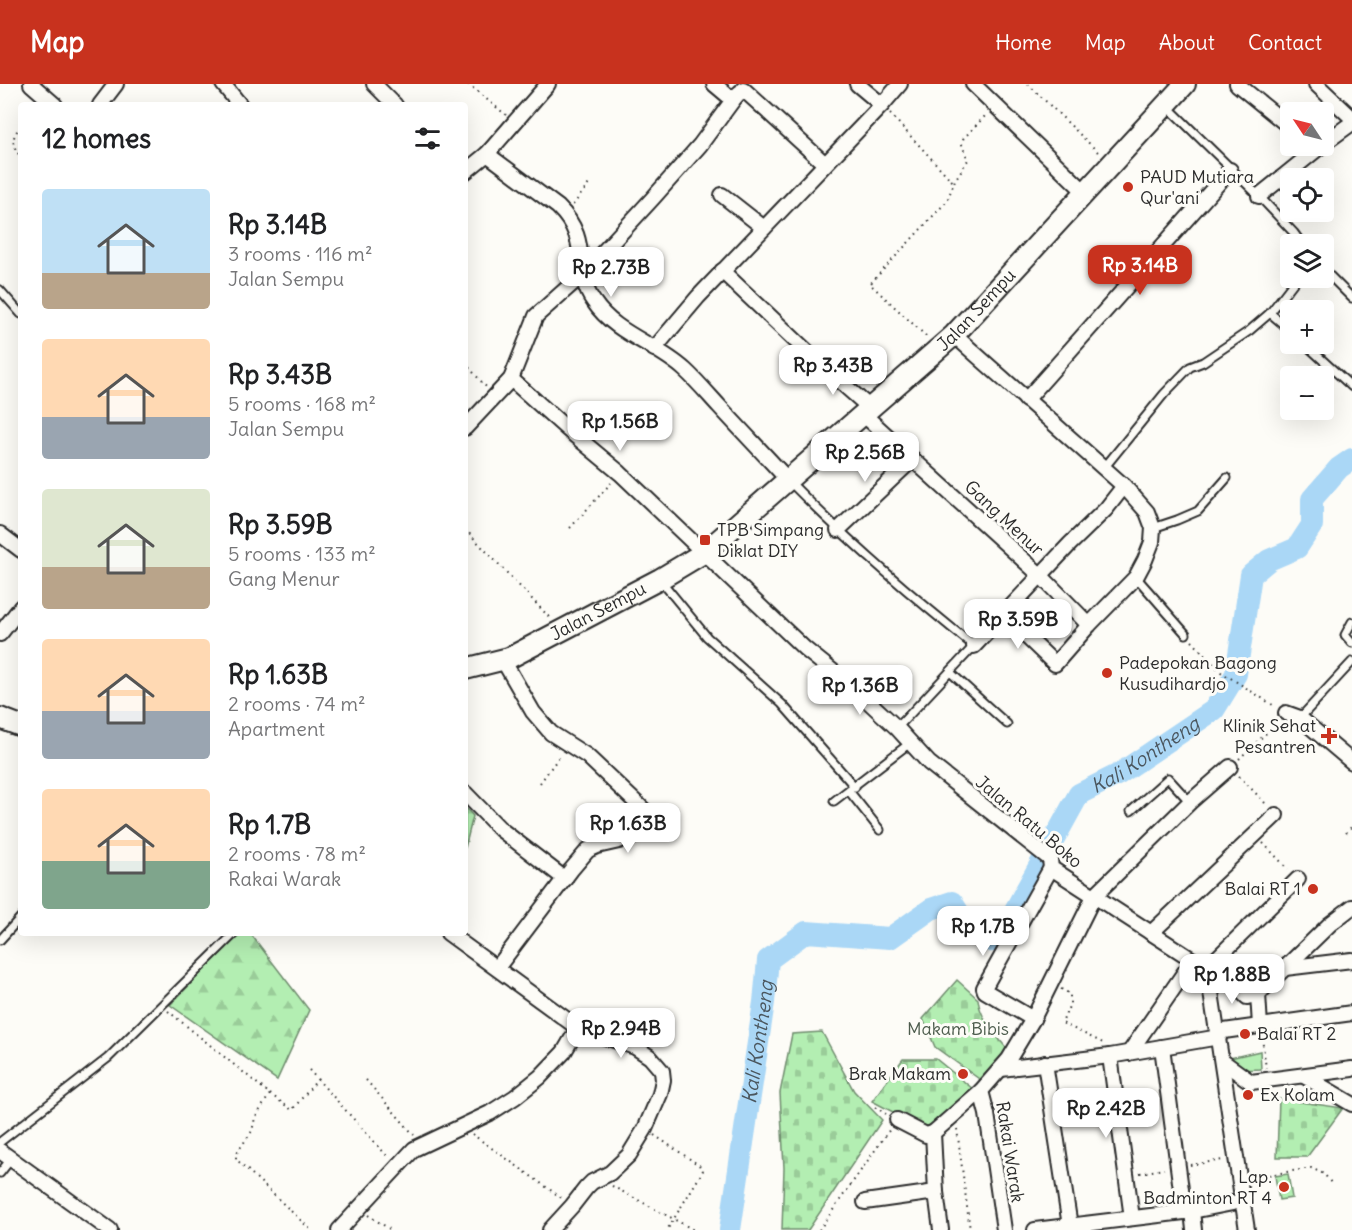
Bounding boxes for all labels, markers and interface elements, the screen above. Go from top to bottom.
text: Map [30,24,84,60]
text: Home [995,29,1052,56]
text: Map [1085,29,1126,56]
text: About [1159,29,1215,56]
text: Contact [1248,29,1322,56]
north arrow [1280,102,1334,156]
map controls [1280,102,1334,420]
text: 12 homes [42,122,151,155]
icon: filters [411,122,444,155]
place label: PAUD Mutiara Qur'ani [1140,165,1254,209]
button: locate [1280,168,1334,222]
marker: PAUD Mutiara Qur'ani [1121,180,1135,194]
text: Rp 3.14B [228,208,327,241]
icon: home [90,213,162,285]
button: layers [1280,234,1334,288]
text: 3 rooms · 116 m² [228,241,372,266]
pin: Rp 3.14B [1078,245,1202,296]
pin: Rp 2.73B [549,247,673,298]
text: Rp 3.14B [1102,252,1178,277]
text: Rp 2.73B [572,254,650,279]
street label: Jalan Sempu [932,264,1020,356]
text: Jalan Sempu [228,266,344,291]
button: + [1280,300,1334,354]
pin: Rp 3.43B [771,345,895,396]
text: Rp 3.43B [793,352,873,377]
text: Rp 3.43B [228,358,332,391]
icon: home [90,363,162,435]
button: − [1280,366,1334,420]
text: 5 rooms · 168 m² [228,391,376,416]
pin: Rp 1.56B [558,401,682,452]
text: Rp 1.56B [581,408,659,433]
text: Jalan Sempu [228,416,344,441]
pin: Rp 2.56B [803,432,927,483]
text: Rp 2.56B [825,439,905,464]
street label: Gang Menur [960,475,1049,561]
text: Rp 3.59B [228,508,333,541]
icon: home [90,513,162,585]
place label: TPB Simpang Diklat DIY [717,518,824,562]
marker: TPB Simpang Diklat DIY [698,533,712,547]
text: 5 rooms · 133 m² [228,541,376,566]
text: Gang Menur [228,566,340,591]
street label: Jalan Sempu [546,576,650,645]
pin: Rp 3.59B [956,599,1080,650]
text: Rp 3.59B [978,606,1058,631]
place label: Padepokan Bagong Kusudihardjo [1119,651,1277,695]
text: Rp 1.63B [228,658,328,691]
icon: home [90,663,162,735]
pin: Rp 1.36B [798,665,922,716]
marker: Padepokan Bagong Kusudihardjo [1100,666,1114,680]
text: Rp 1.36B [822,672,898,697]
text: 2 rooms · 74 m² [228,691,365,716]
water label: Kali Kontheng [1086,710,1205,798]
place label: Klinik Sehat Pesantren [1222,714,1316,758]
text: Apartment [228,716,325,741]
marker: Klinik Sehat Pesantren [1320,727,1338,745]
street label: Jalan Ratu Boko [971,770,1087,873]
pin: Rp 1.63B [566,803,690,854]
text: Rp 1.7B [228,808,311,841]
text: Rp 1.63B [590,810,666,835]
icon: home [90,813,162,885]
text: 2 rooms · 78 m² [228,841,366,866]
text: Rakai Warak [228,866,341,891]
place label: Balai RT 1 [1224,877,1301,900]
marker: Balai RT 1 [1306,882,1320,896]
pin: Rp 1.7B [928,906,1038,957]
text: Rp 1.7B [951,913,1015,938]
pin: Rp 1.88B [1170,954,1294,1005]
text: Rp 1.88B [1193,961,1271,986]
water label: Kali Kontheng [736,978,778,1105]
pin: Rp 2.94B [559,1008,683,1059]
text: Rp 2.94B [581,1015,661,1040]
park label: Makam Bibis [907,1017,1009,1040]
place label: Balai RT 2 [1257,1022,1336,1045]
marker: Balai RT 2 [1238,1027,1252,1041]
place label: Brak Makam [848,1062,951,1085]
marker: Brak Makam [956,1067,970,1081]
place label: Ex Kolam [1260,1083,1335,1106]
pin: Rp 2.42B [1044,1088,1168,1139]
marker: Ex Kolam [1241,1088,1255,1102]
text: Rp 2.42B [1066,1095,1146,1120]
street label: Rakai Warak [991,1100,1030,1204]
place label: Lap. Badminton RT 4 [1143,1165,1272,1209]
marker: Lap. Badminton RT 4 [1277,1180,1291,1194]

